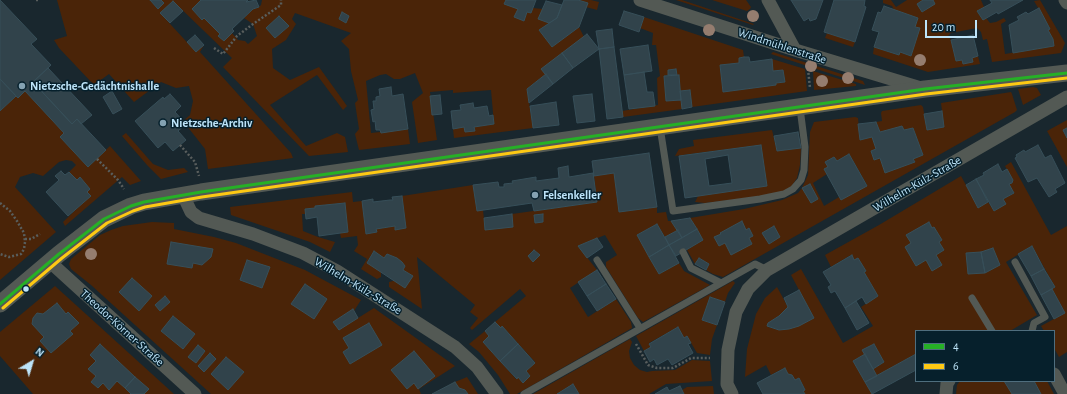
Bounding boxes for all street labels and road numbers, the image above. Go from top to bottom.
street label: Windmühlenstraße [736,25,828,67]
street label: Wilhelm-Külz-Straße [870,153,964,215]
street label: Wilhelm-Külz-Straße [312,254,404,318]
street label: Theodor-Körner-Straße [77,287,167,369]

